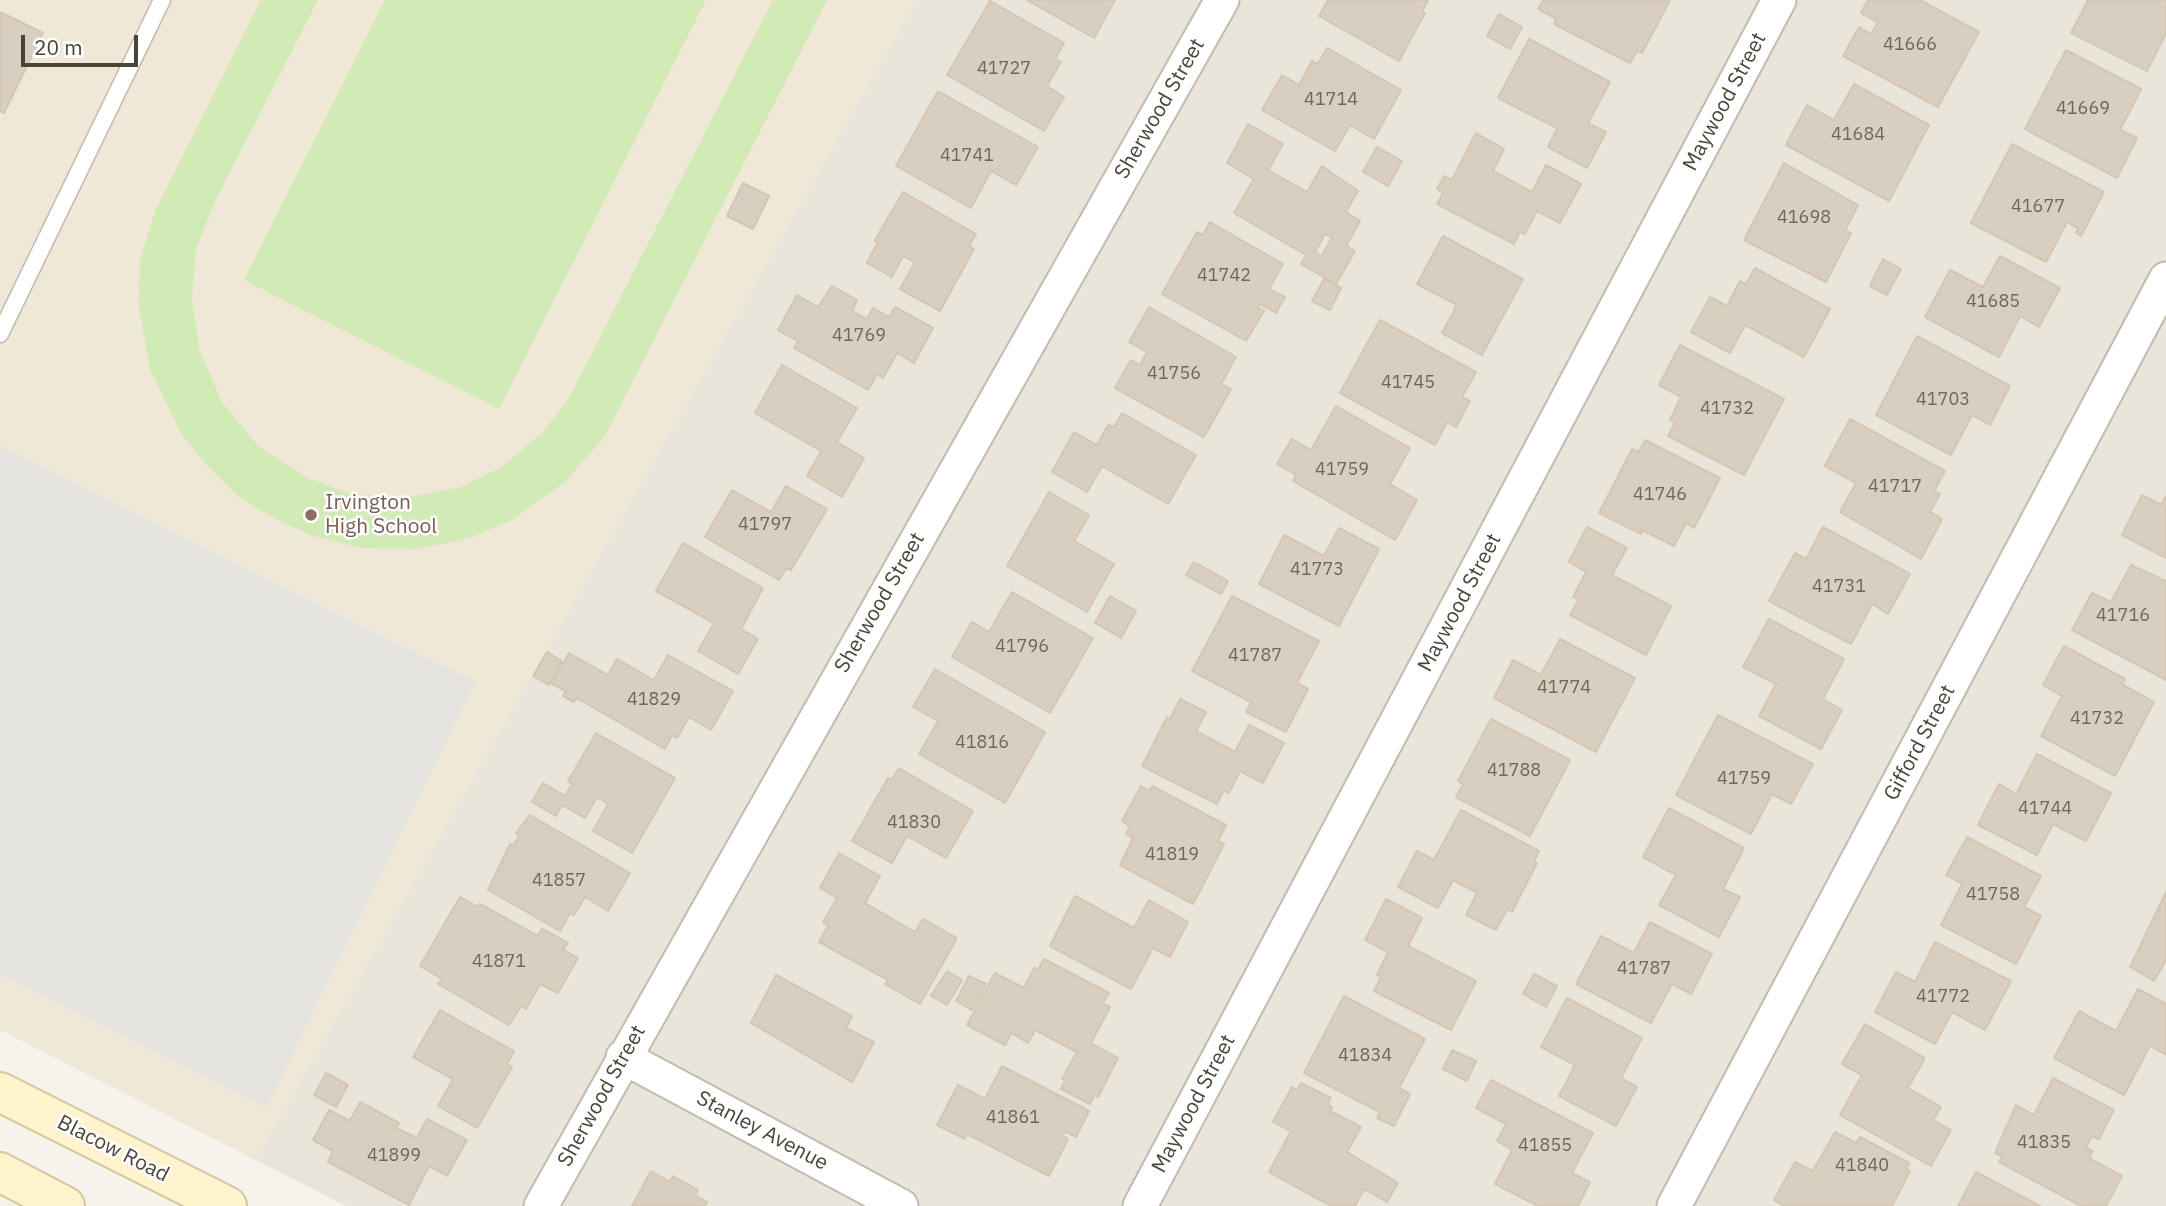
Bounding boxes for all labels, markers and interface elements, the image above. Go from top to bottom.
scale bar [24,21,142,65]
street label: Maywood Street [1678,29,1772,175]
text: 20 m [34,33,83,61]
street label: Sherwood Street [1110,34,1210,184]
house number: 41666 [1883,34,1937,56]
house number: 41727 [977,58,1031,80]
house number: 41714 [1304,89,1358,111]
house number: 41669 [2056,98,2110,120]
house number: 41684 [1831,124,1885,146]
house number: 41741 [940,145,994,167]
house number: 41677 [2011,196,2065,218]
house number: 41698 [1777,207,1831,229]
house number: 41742 [1197,265,1251,287]
house number: 41685 [1966,291,2020,313]
house number: 41769 [832,325,886,347]
house number: 41756 [1147,363,1201,385]
house number: 41745 [1381,372,1435,394]
house number: 41703 [1916,389,1970,411]
house number: 41732 [1700,398,1754,420]
house number: 41759 [1315,459,1369,481]
house number: 41717 [1868,476,1922,498]
house number: 41746 [1633,484,1687,506]
place label: Irvington High School [325,490,437,540]
marker: Irvington High School [303,507,319,523]
house number: 41797 [738,514,792,536]
street label: Sherwood Street [830,528,930,678]
street label: Maywood Street [1413,530,1507,676]
house number: 41773 [1290,559,1344,581]
house number: 41731 [1812,576,1866,598]
house number: 41716 [2096,605,2150,627]
house number: 41796 [995,636,1049,658]
house number: 41787 [1228,645,1282,667]
house number: 41774 [1537,677,1591,699]
street label: Gifford Street [1879,681,1961,805]
house number: 41829 [627,689,681,711]
house number: 41732 [2070,708,2124,730]
house number: 41816 [955,732,1009,754]
house number: 41788 [1487,760,1541,782]
house number: 41759 [1717,768,1771,790]
house number: 41744 [2018,798,2072,820]
house number: 41830 [887,812,941,834]
house number: 41819 [1145,844,1199,866]
house number: 41857 [532,870,586,892]
house number: 41758 [1966,884,2020,906]
house number: 41871 [472,951,526,973]
house number: 41787 [1617,958,1671,980]
house number: 41772 [1916,986,1970,1008]
street label: Sherwood Street [553,1021,651,1171]
street label: Maywood Street [1147,1031,1241,1177]
house number: 41834 [1338,1045,1392,1067]
street label: Stanley Avenue [692,1086,832,1176]
house number: 41861 [986,1107,1040,1129]
street label: Blacow Road [53,1110,173,1188]
house number: 41835 [2017,1132,2071,1154]
house number: 41855 [1518,1135,1572,1157]
house number: 41899 [367,1145,421,1167]
house number: 41840 [1835,1155,1889,1177]

